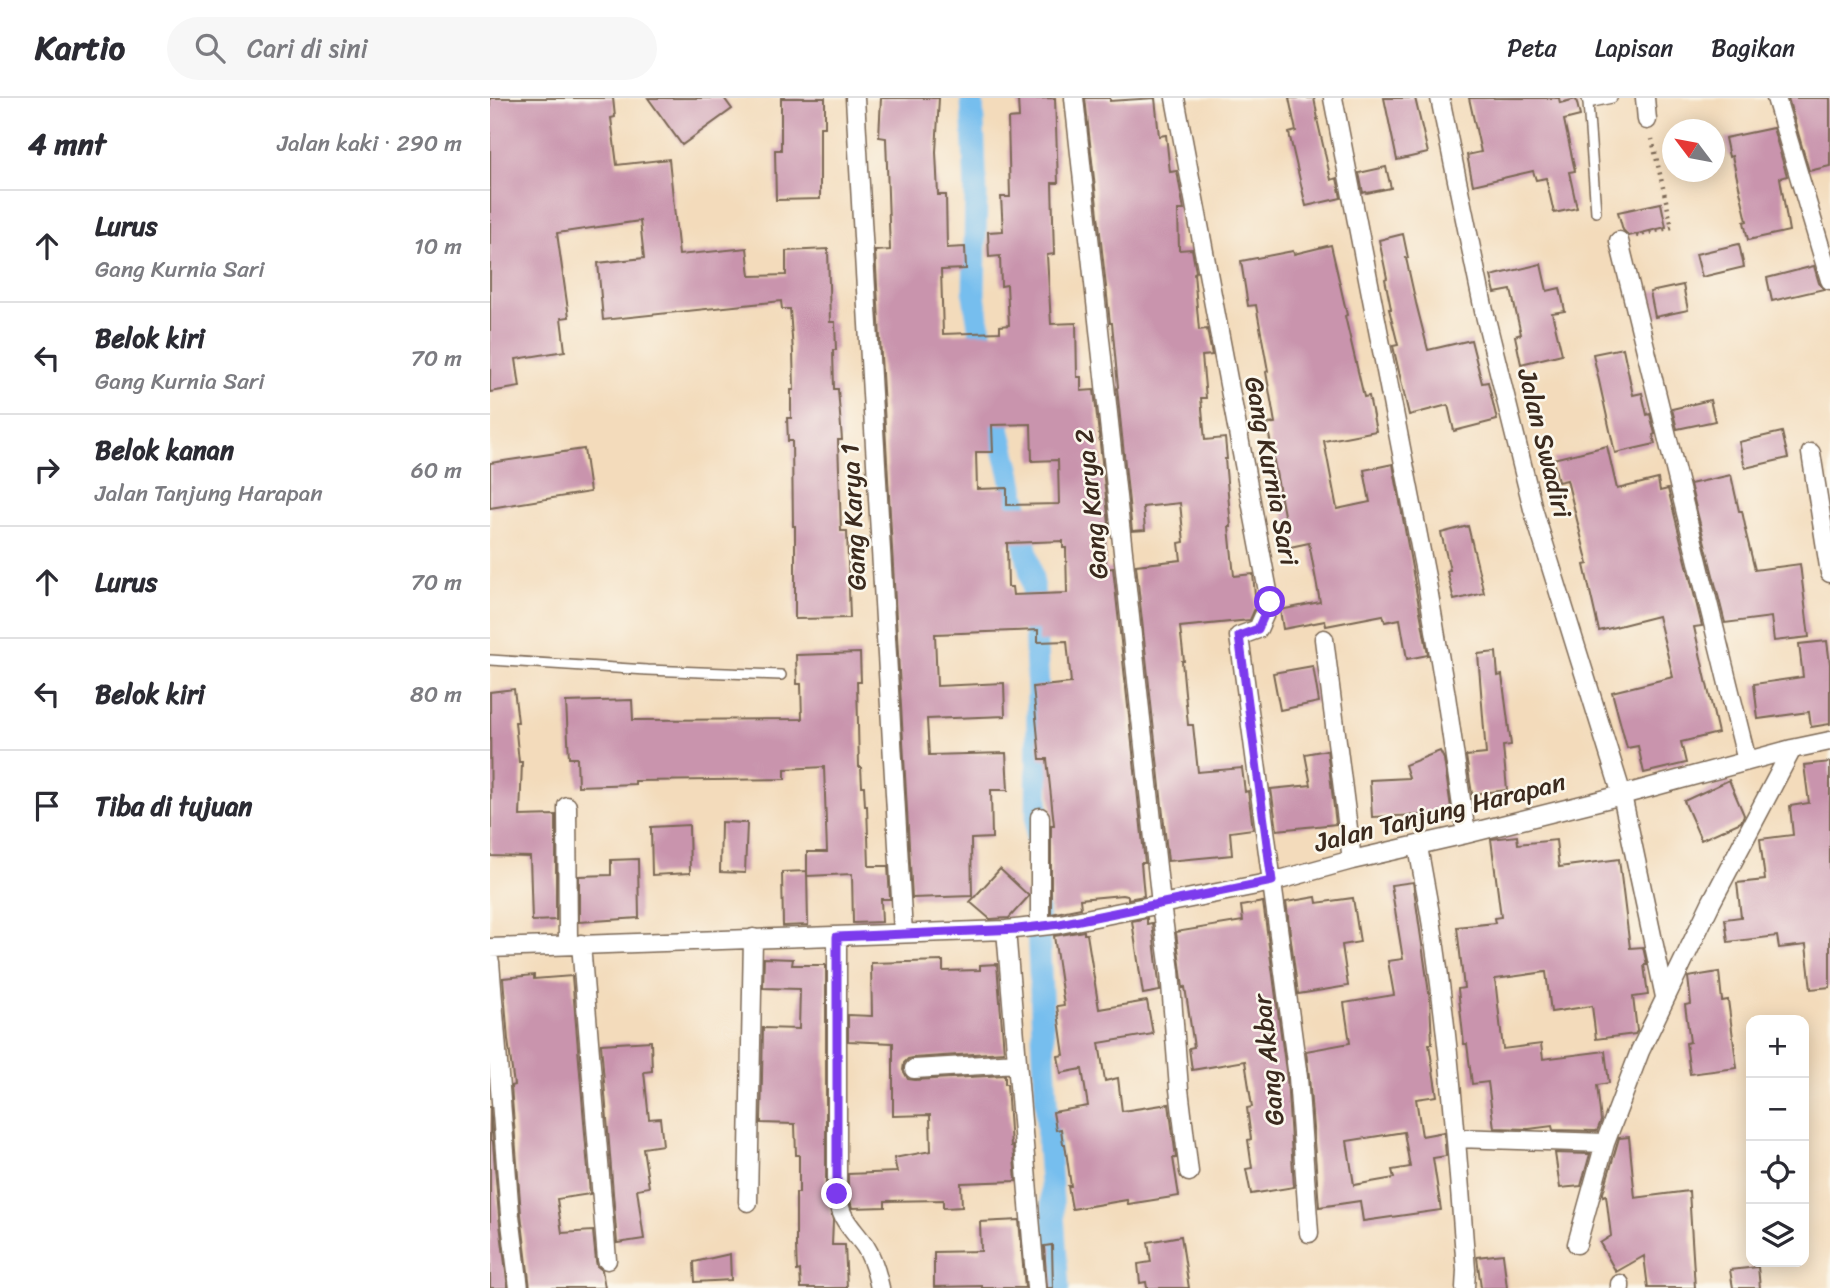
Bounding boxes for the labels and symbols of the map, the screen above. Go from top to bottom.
north arrow [1662,119,1725,182]
street label: Jalan Swadiri [1504,362,1586,523]
street label: Gang Kurnia Sari [1231,372,1313,570]
street label: Gang Karya 2 [1060,427,1122,581]
street label: Gang Karya 1 [826,442,880,592]
route start [1254,586,1285,617]
street label: Jalan Tanjung Harapan [1309,759,1570,866]
street label: Gang Akbar [1238,991,1298,1128]
route end [821,1178,852,1209]

